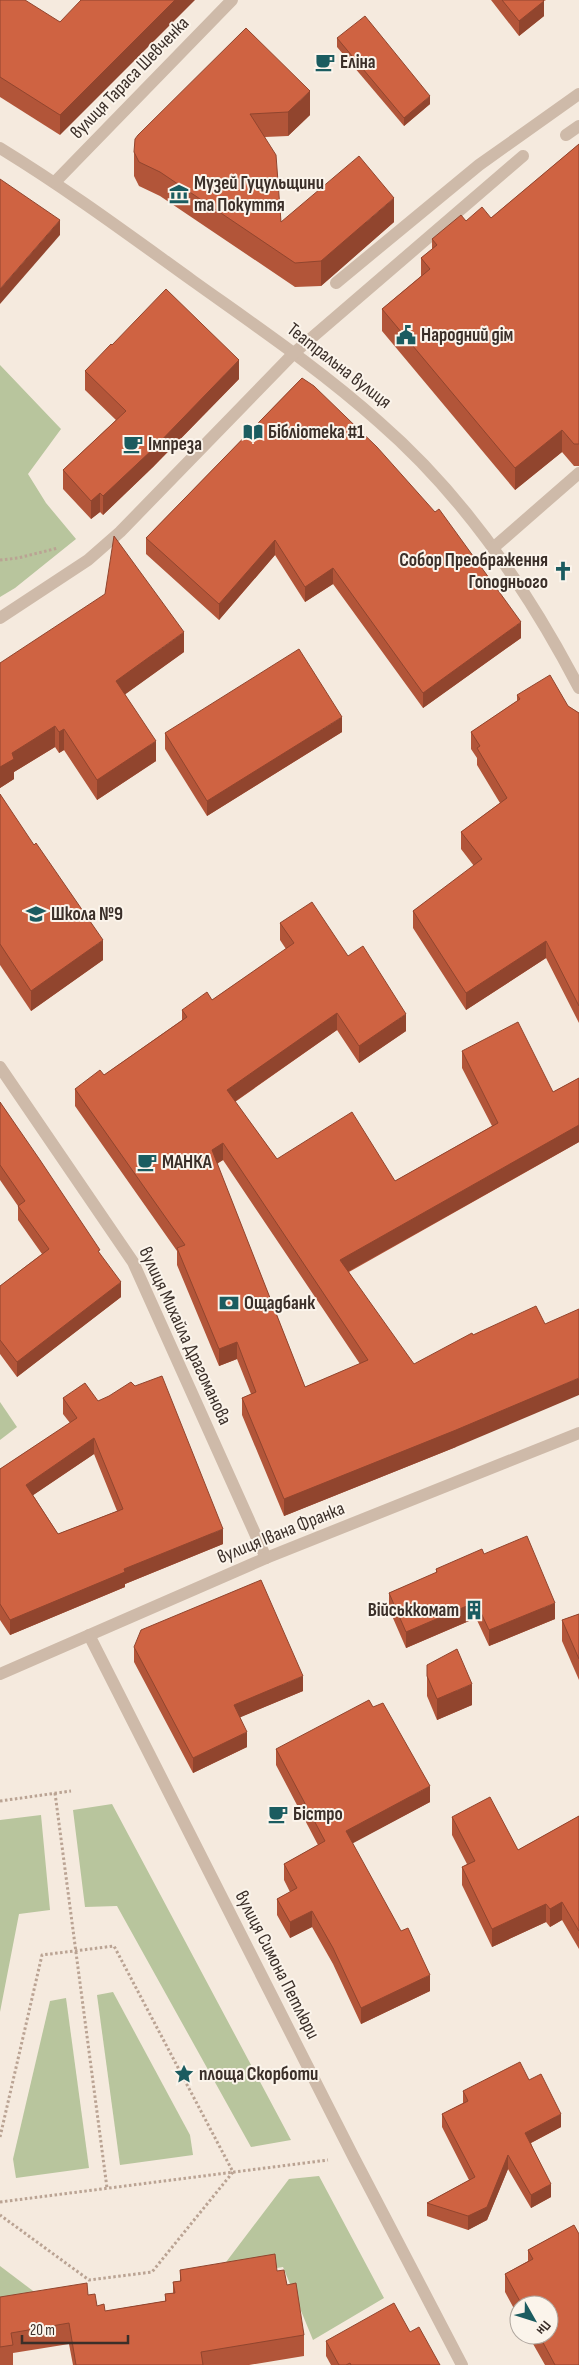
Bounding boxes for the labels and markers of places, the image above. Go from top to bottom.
cafe icon: Еліна [314,51,336,73]
place label: Еліна [340,51,376,74]
place label: Музей Гуцульщини та Покуття [194,172,324,217]
museum icon: Музей Гуцульщини та Покуття [168,183,190,205]
public building icon: Народний дім [395,324,417,346]
place label: Народний дім [421,324,513,347]
library icon: Бібліотека #1 [242,421,264,443]
place label: Бібліотека #1 [268,421,365,444]
cafe icon: Імпреза [122,433,144,455]
place label: Імпреза [148,433,202,456]
place label: Собор Преображення Гоподнього [399,549,548,594]
church icon: Собор Преображення Гоподнього [552,560,574,582]
school or university icon: Школа №9 [25,903,47,925]
place label: Школа №9 [51,903,123,926]
cafe icon: МАНКА [136,1151,158,1173]
place label: МАНКА [162,1151,213,1174]
bank icon: Ощадбанк [218,1292,240,1314]
place label: Ощадбанк [244,1292,315,1315]
place label: Військкомат [368,1599,459,1622]
building icon: Військкомат [463,1599,485,1621]
cafe icon: Бістро [267,1803,289,1825]
place label: Бістро [293,1803,343,1826]
place icon: площа Скорботи [173,2063,195,2085]
place label: площа Скорботи [199,2063,318,2086]

